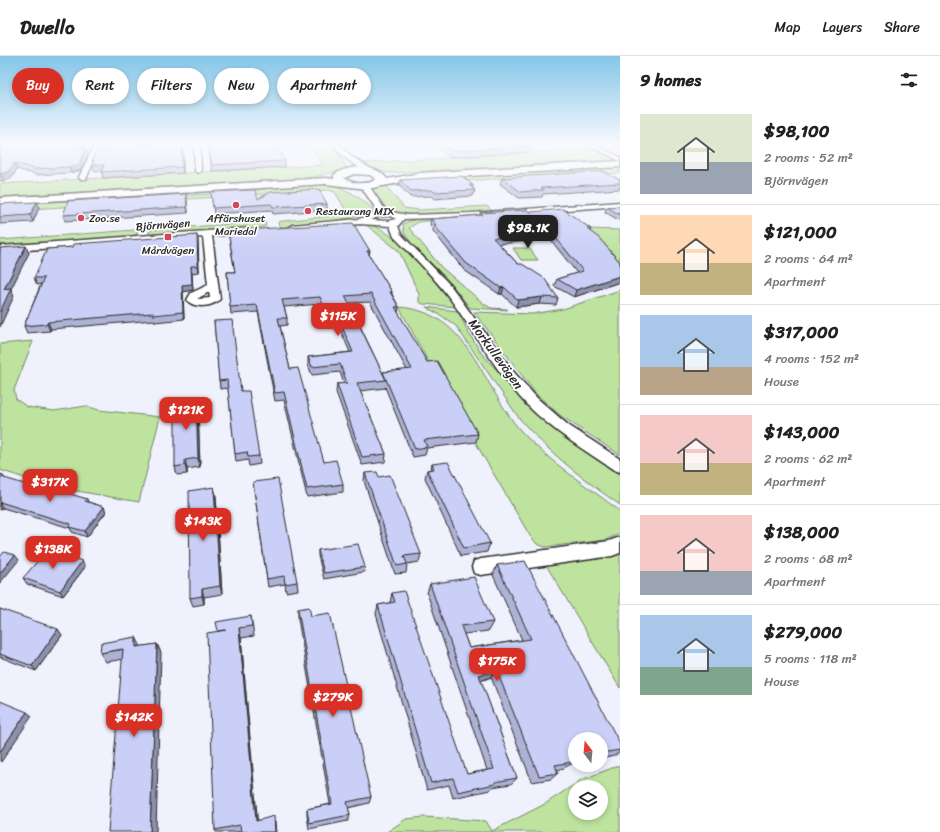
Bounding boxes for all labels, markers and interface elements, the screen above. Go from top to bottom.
text: Dwello [20,11,75,44]
text: Map [775,15,800,40]
text: Layers [822,15,862,40]
text: Share [884,15,920,40]
text: 9 homes [640,65,701,95]
chip: Buy [12,68,64,104]
chip: Rent [72,68,129,104]
chip: Filters [137,68,206,104]
chip: New [214,68,269,104]
chip: Apartment [277,68,371,104]
icon: filters [898,69,920,91]
text: $98,100 [764,116,829,146]
icon: home [672,130,720,178]
text: 2 rooms · 52 m² [764,146,853,169]
text: Björnvägen [764,169,828,192]
marker: Affärshuset Mariedal [231,200,241,210]
place label: Restaurang MIX [316,202,395,221]
marker: Restaurang MIX [303,206,313,216]
place label: Zoo.se [89,209,121,228]
place label: Affärshuset Mariedal [205,209,266,241]
marker: Zoo.se [76,213,86,223]
street label: Björnvägen [135,214,191,236]
pin: $98.1K [495,215,561,249]
text: $98.1K [507,216,549,239]
text: $121,000 [764,217,837,247]
icon: home [672,231,720,279]
marker: Mårdvägen [163,232,173,242]
place label: Mårdvägen [142,241,194,260]
text: 2 rooms · 64 m² [764,247,853,270]
text: Apartment [764,270,825,293]
pin: $115K [310,303,366,337]
text: $115K [320,304,356,327]
street label: Morkullevägen [462,314,530,394]
text: $317,000 [764,317,839,347]
icon: home [672,331,720,379]
text: 4 rooms · 152 m² [764,347,859,370]
text: House [764,370,799,393]
pin: $121K [158,397,214,431]
text: $121K [168,398,204,421]
text: $143,000 [764,417,840,447]
icon: home [672,431,720,479]
text: 2 rooms · 62 m² [764,447,852,470]
pin: $317K [22,469,78,503]
text: $317K [32,470,68,493]
text: Apartment [764,470,825,493]
pin: $143K [175,508,231,542]
text: $143K [184,509,222,532]
text: $138,000 [764,517,839,547]
icon: home [672,531,720,579]
pin: $138K [25,536,81,570]
text: $138K [34,537,72,560]
text: 2 rooms · 68 m² [764,547,853,570]
text: Apartment [764,570,825,593]
text: $279,000 [764,617,842,647]
icon: home [672,631,720,679]
text: 5 rooms · 118 m² [764,647,857,670]
pin: $175K [469,648,525,682]
text: $175K [478,649,516,672]
text: House [764,670,799,693]
pin: $279K [305,684,361,718]
text: $279K [313,685,353,708]
pin: $142K [106,704,162,738]
text: $142K [115,705,153,728]
north arrow [568,732,608,772]
map controls [568,732,608,820]
button: layers [568,780,608,820]

